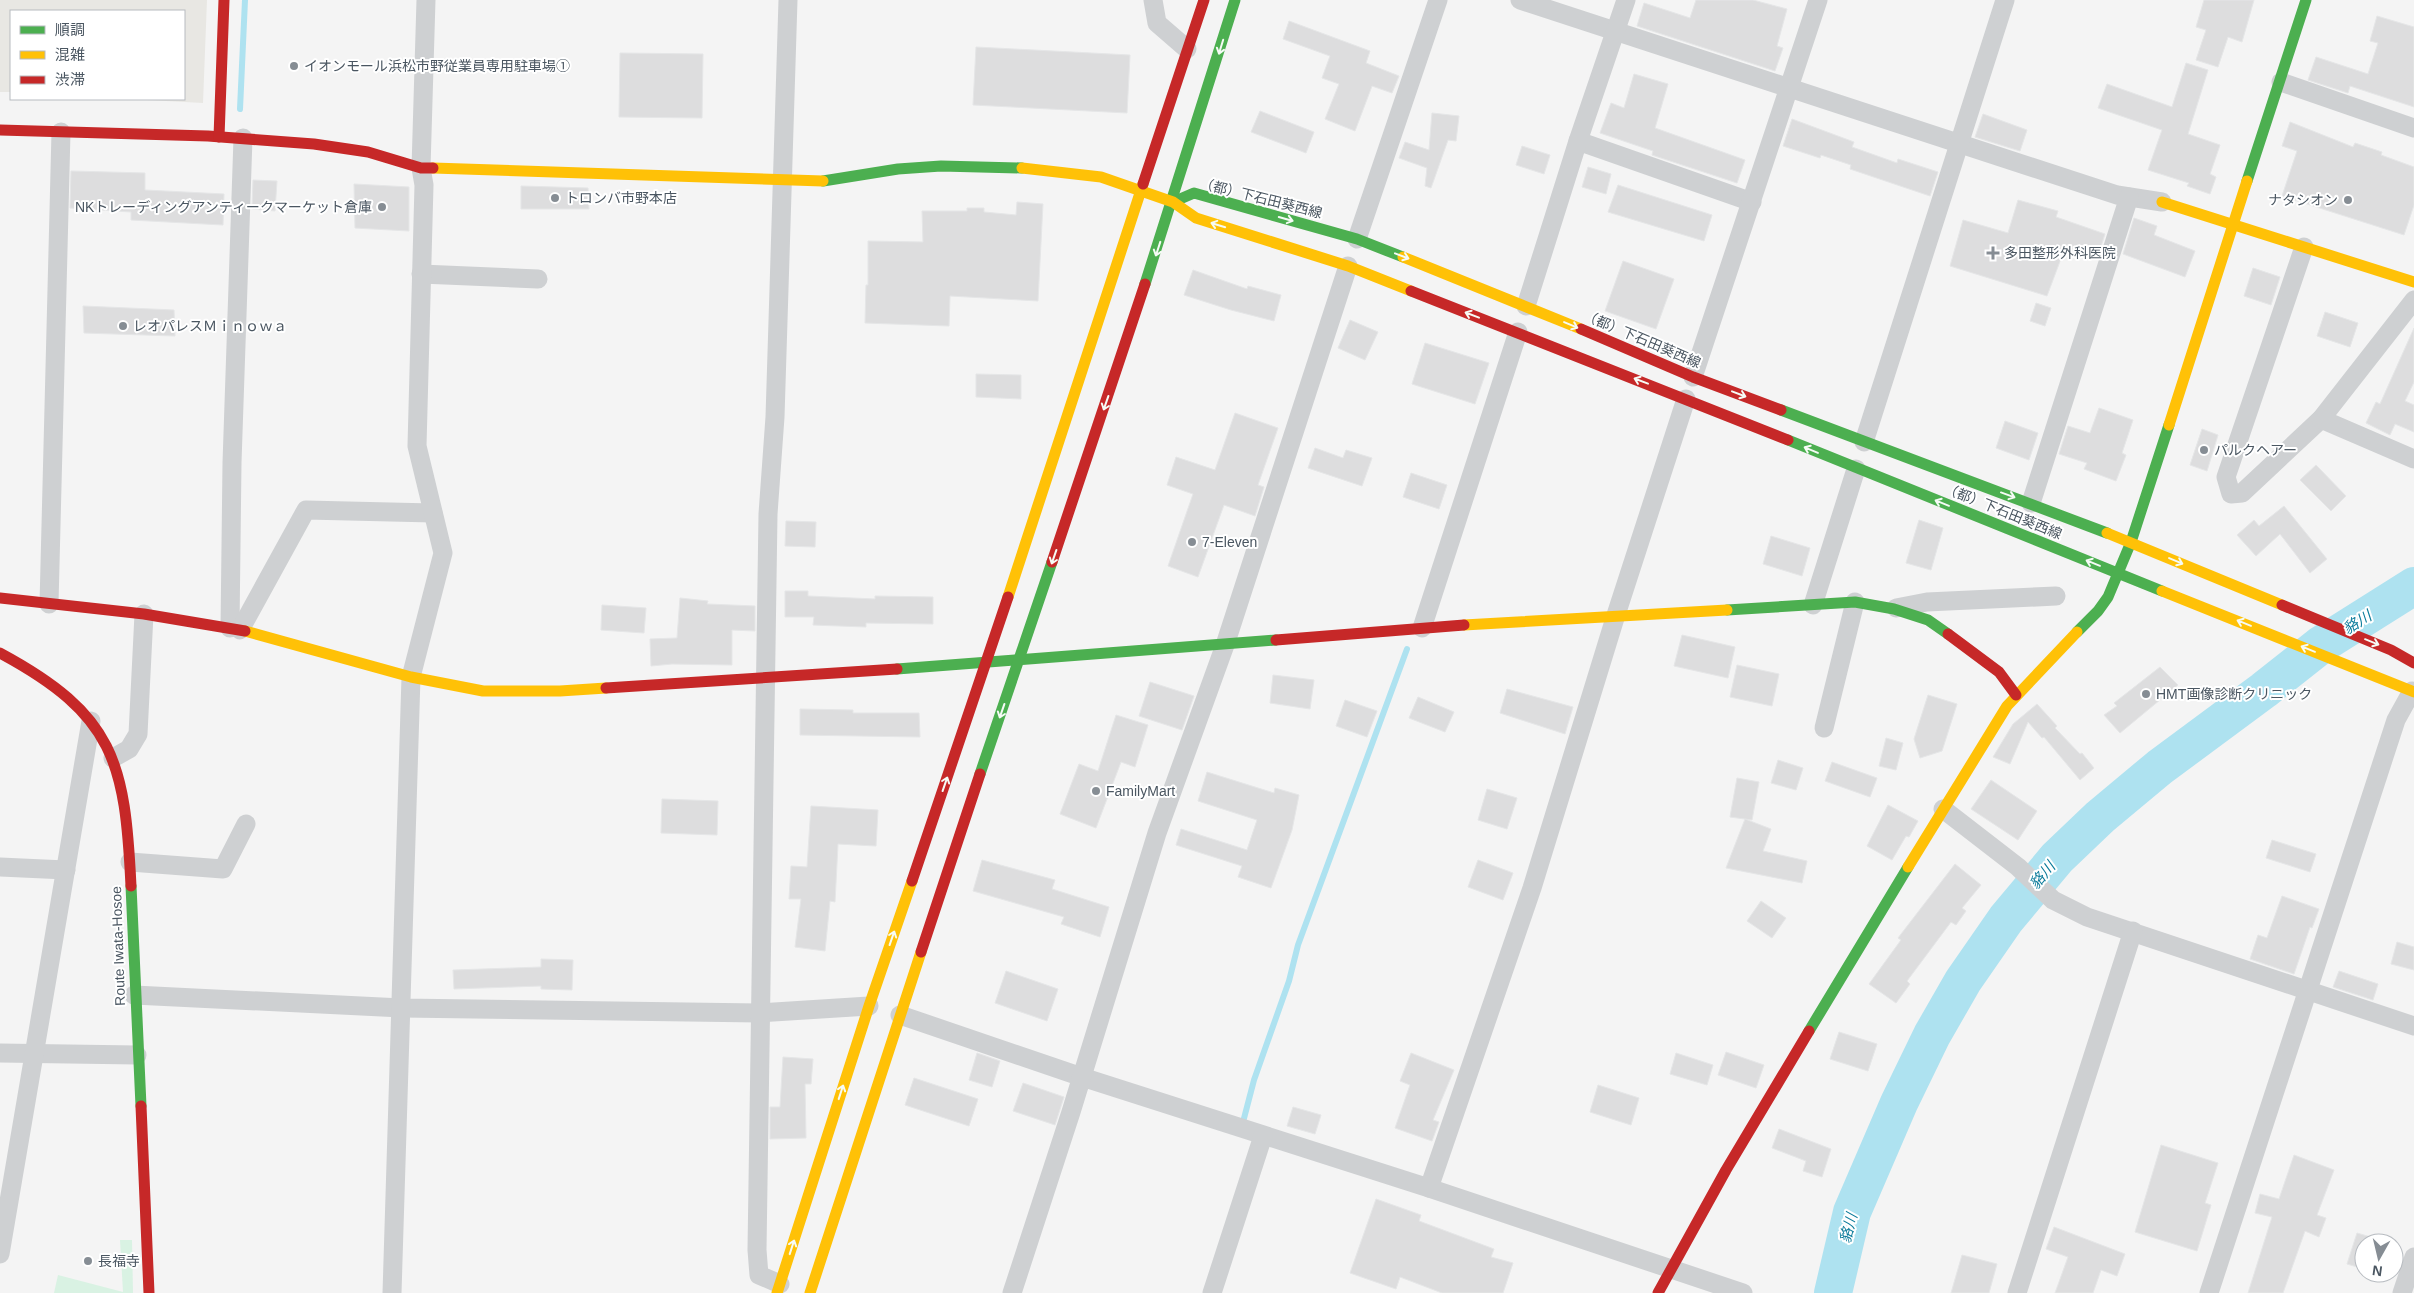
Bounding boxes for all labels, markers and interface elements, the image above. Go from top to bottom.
legend [10,10,185,100]
text: 順調 [55,21,85,38]
one-way arrow [1215,38,1225,54]
text: 混雑 [55,46,85,63]
place label: イオンモール浜松市野従業員専用駐車場① [304,58,570,74]
marker: イオンモール浜松市野従業員専用駐車場① [288,60,300,72]
text: 渋滞 [55,71,85,88]
street label: （都）下石田葵西線 [1198,175,1324,221]
place label: トロンバ市野本店 [565,190,677,206]
marker: トロンバ市野本店 [549,192,561,204]
place label: ナタシオン [2268,192,2338,208]
marker: ナタシオン [2342,194,2354,206]
place label: NKトレーディングアンティークマーケット倉庫 [75,199,372,215]
marker: NKトレーディングアンティークマーケット倉庫 [376,201,388,213]
one-way arrow [1278,215,1294,225]
one-way arrow [1210,219,1226,229]
one-way arrow [1152,240,1162,256]
place label: 多田整形外科医院 [2004,245,2116,261]
marker: 多田整形外科医院 [1986,246,2000,260]
one-way arrow [1394,252,1409,262]
street label: （都）下石田葵西線 [1581,307,1703,371]
one-way arrow [1465,309,1480,319]
place label: レオパレスＭｉｎｏｗａ [133,318,287,334]
marker: レオパレスＭｉｎｏｗａ [117,320,129,332]
one-way arrow [1563,321,1578,330]
one-way arrow [1634,376,1649,385]
one-way arrow [1730,390,1746,399]
one-way arrow [1101,394,1110,410]
place label: パルクヘアー [2214,442,2297,458]
one-way arrow [1804,444,1819,454]
marker: パルクヘアー [2198,444,2210,456]
street label: （都）下石田葵西線 [1942,480,2064,542]
one-way arrow [2000,491,2016,500]
one-way arrow [1935,498,1950,507]
place label: 7-Eleven [1202,534,1257,550]
marker: 7-Eleven [1186,536,1198,548]
one-way arrow [1049,548,1058,564]
one-way arrow [2168,556,2183,566]
one-way arrow [2086,558,2101,567]
water label: 貉川 [2340,606,2376,637]
one-way arrow [2237,618,2252,627]
one-way arrow [2364,638,2379,647]
one-way arrow [2301,644,2316,653]
place label: HMT画像診断クリニック [2156,686,2312,702]
marker: HMT画像診断クリニック [2140,688,2152,700]
one-way arrow [997,702,1006,718]
one-way arrow [941,777,950,792]
place label: FamilyMart [1106,783,1175,799]
marker: FamilyMart [1090,785,1102,797]
water label: 貉川 [2026,857,2059,892]
street label: Route Iwata-Hosoe [108,886,128,1006]
one-way arrow [888,930,897,946]
one-way arrow [837,1084,846,1100]
water label: 貉川 [1836,1209,1861,1245]
north arrow [2354,1233,2404,1283]
one-way arrow [787,1239,797,1255]
place label: 長福寺 [98,1253,140,1269]
marker: 長福寺 [82,1255,94,1267]
text: N [2371,1262,2383,1280]

